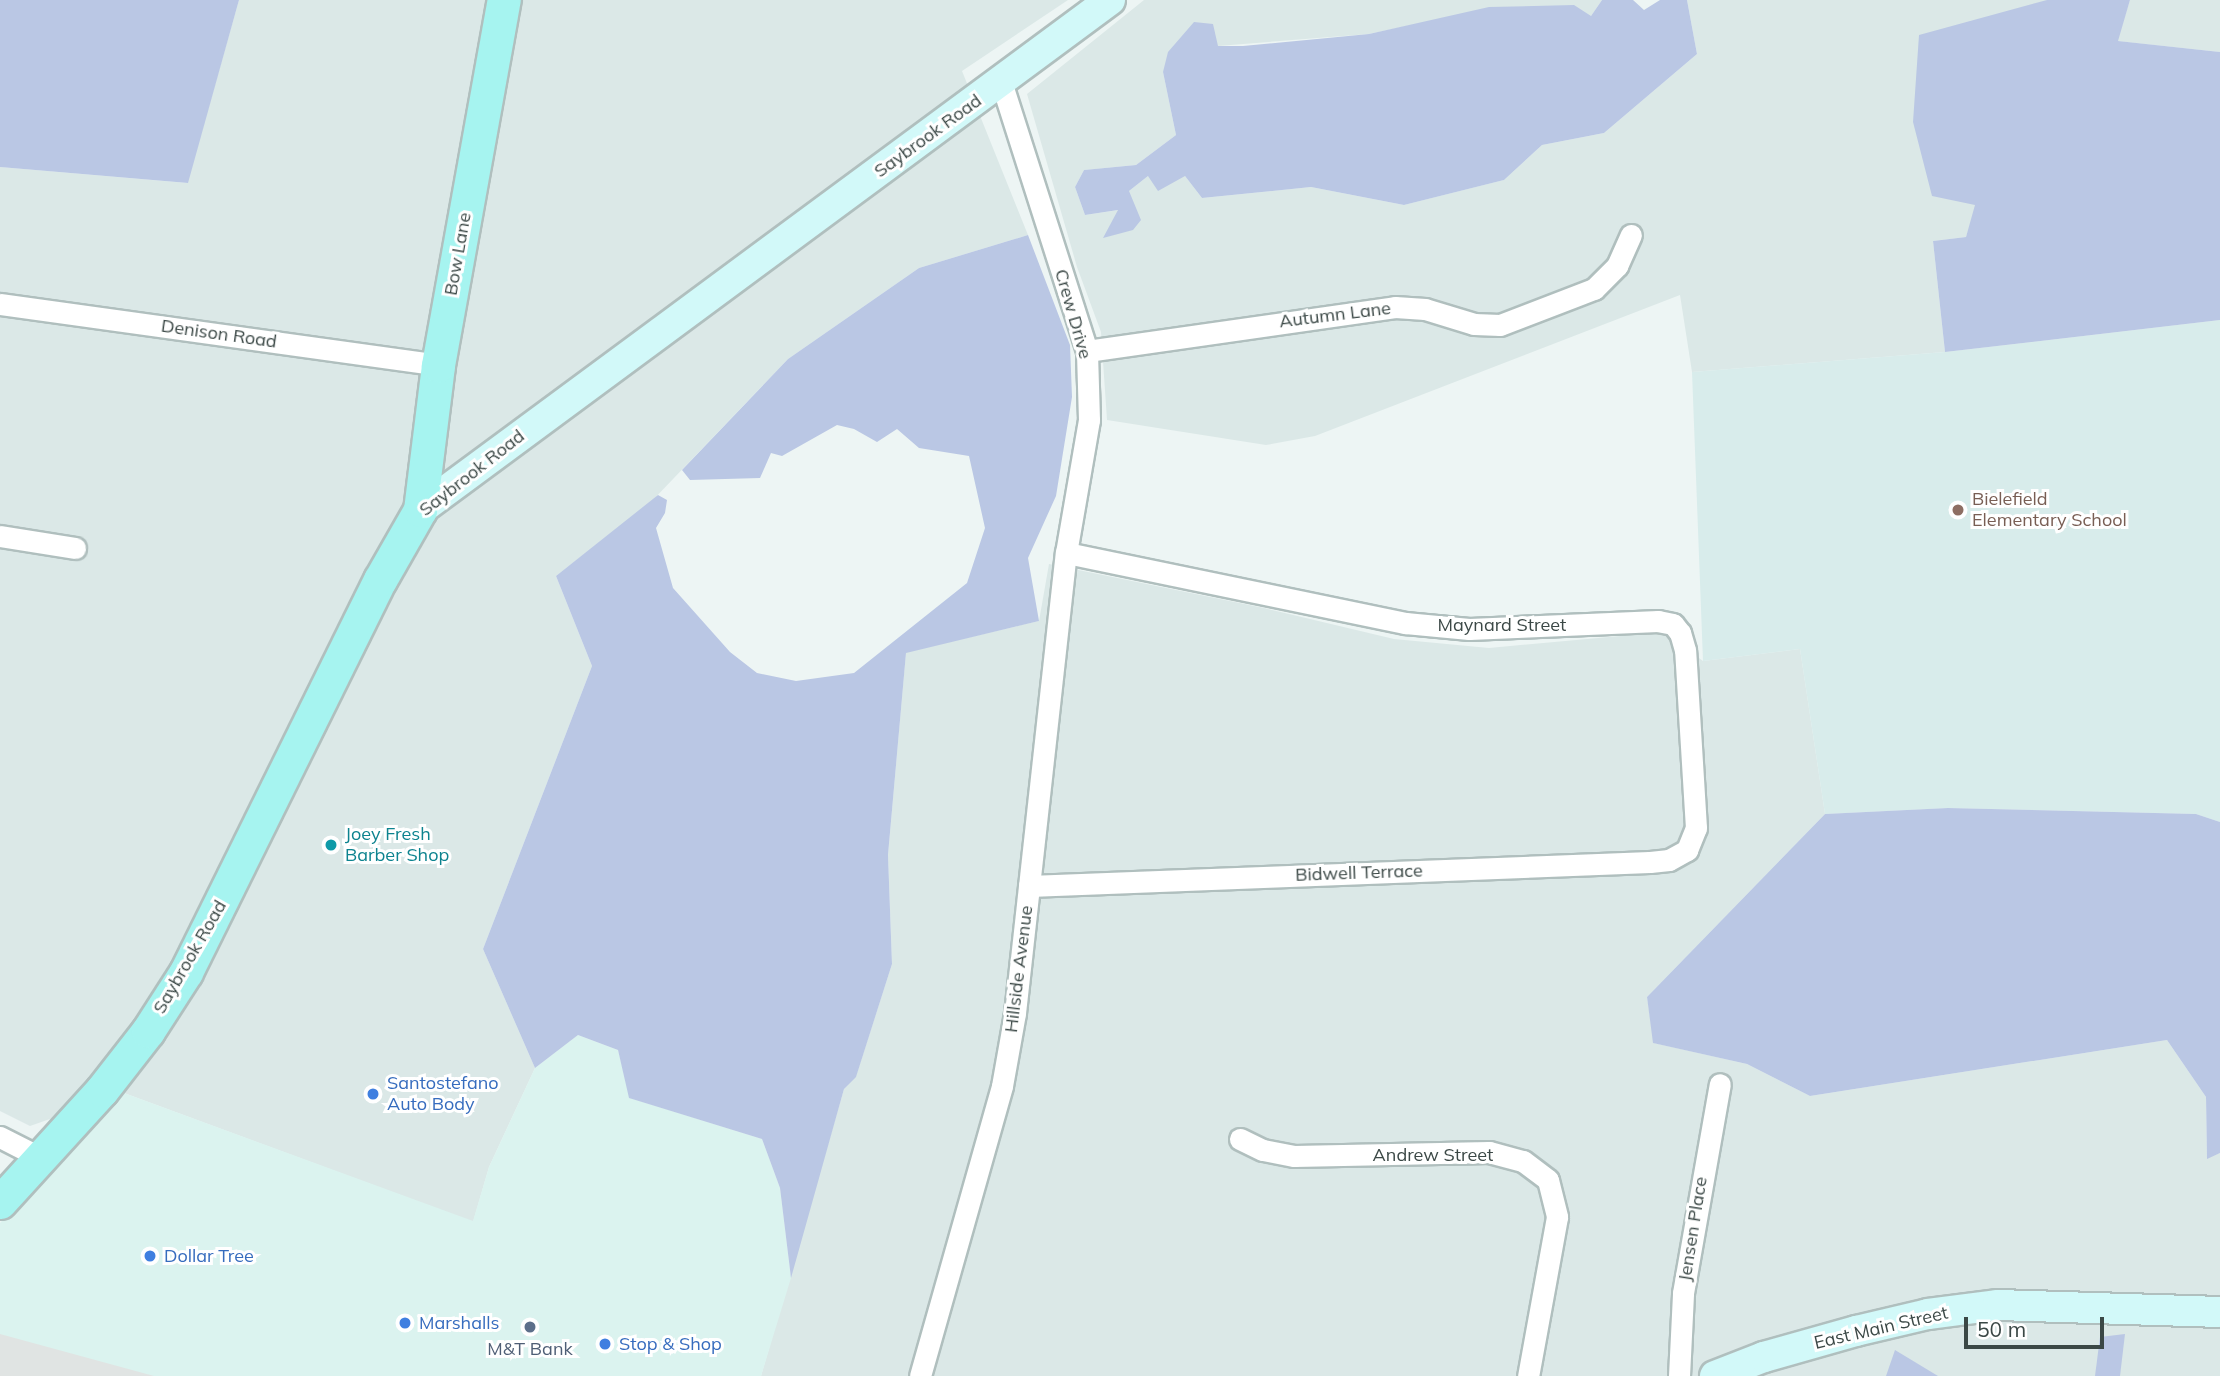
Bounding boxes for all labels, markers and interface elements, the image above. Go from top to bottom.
street label: Saybrook Road [870,90,986,182]
street label: Bow Lane [440,211,476,297]
street label: Crew Drive [1050,267,1096,361]
street label: Autumn Lane [1278,297,1392,333]
street label: Denison Road [160,315,278,353]
street label: Saybrook Road [415,425,529,521]
place label: Bielefield Elementary School [1972,489,2127,532]
marker: Bielefield Elementary School [1950,502,1966,518]
street label: Maynard Street [1438,614,1566,636]
place label: Joey Fresh Barber Shop [345,824,449,866]
marker: Joey Fresh Barber Shop [323,837,339,853]
street label: Bidwell Terrace [1295,860,1423,886]
street label: Saybrook Road [149,896,231,1018]
street label: Hillside Avenue [1000,904,1038,1034]
place label: Santostefano Auto Body [387,1073,499,1116]
marker: Santostefano Auto Body [365,1086,381,1102]
street label: Andrew Street [1373,1144,1493,1166]
street label: Jensen Place [1674,1175,1712,1283]
place label: Dollar Tree [164,1245,254,1267]
marker: Dollar Tree [142,1248,158,1264]
street label: East Main Street [1812,1302,1950,1354]
scale bar [1968,1302,2108,1346]
place label: Marshalls [419,1312,499,1334]
marker: Marshalls [397,1315,413,1331]
text: 50 m [1977,1316,2026,1342]
marker: M&T Bank [522,1319,538,1335]
place label: Stop & Shop [619,1333,722,1355]
marker: Stop & Shop [597,1336,613,1352]
place label: M&T Bank [487,1338,573,1360]

